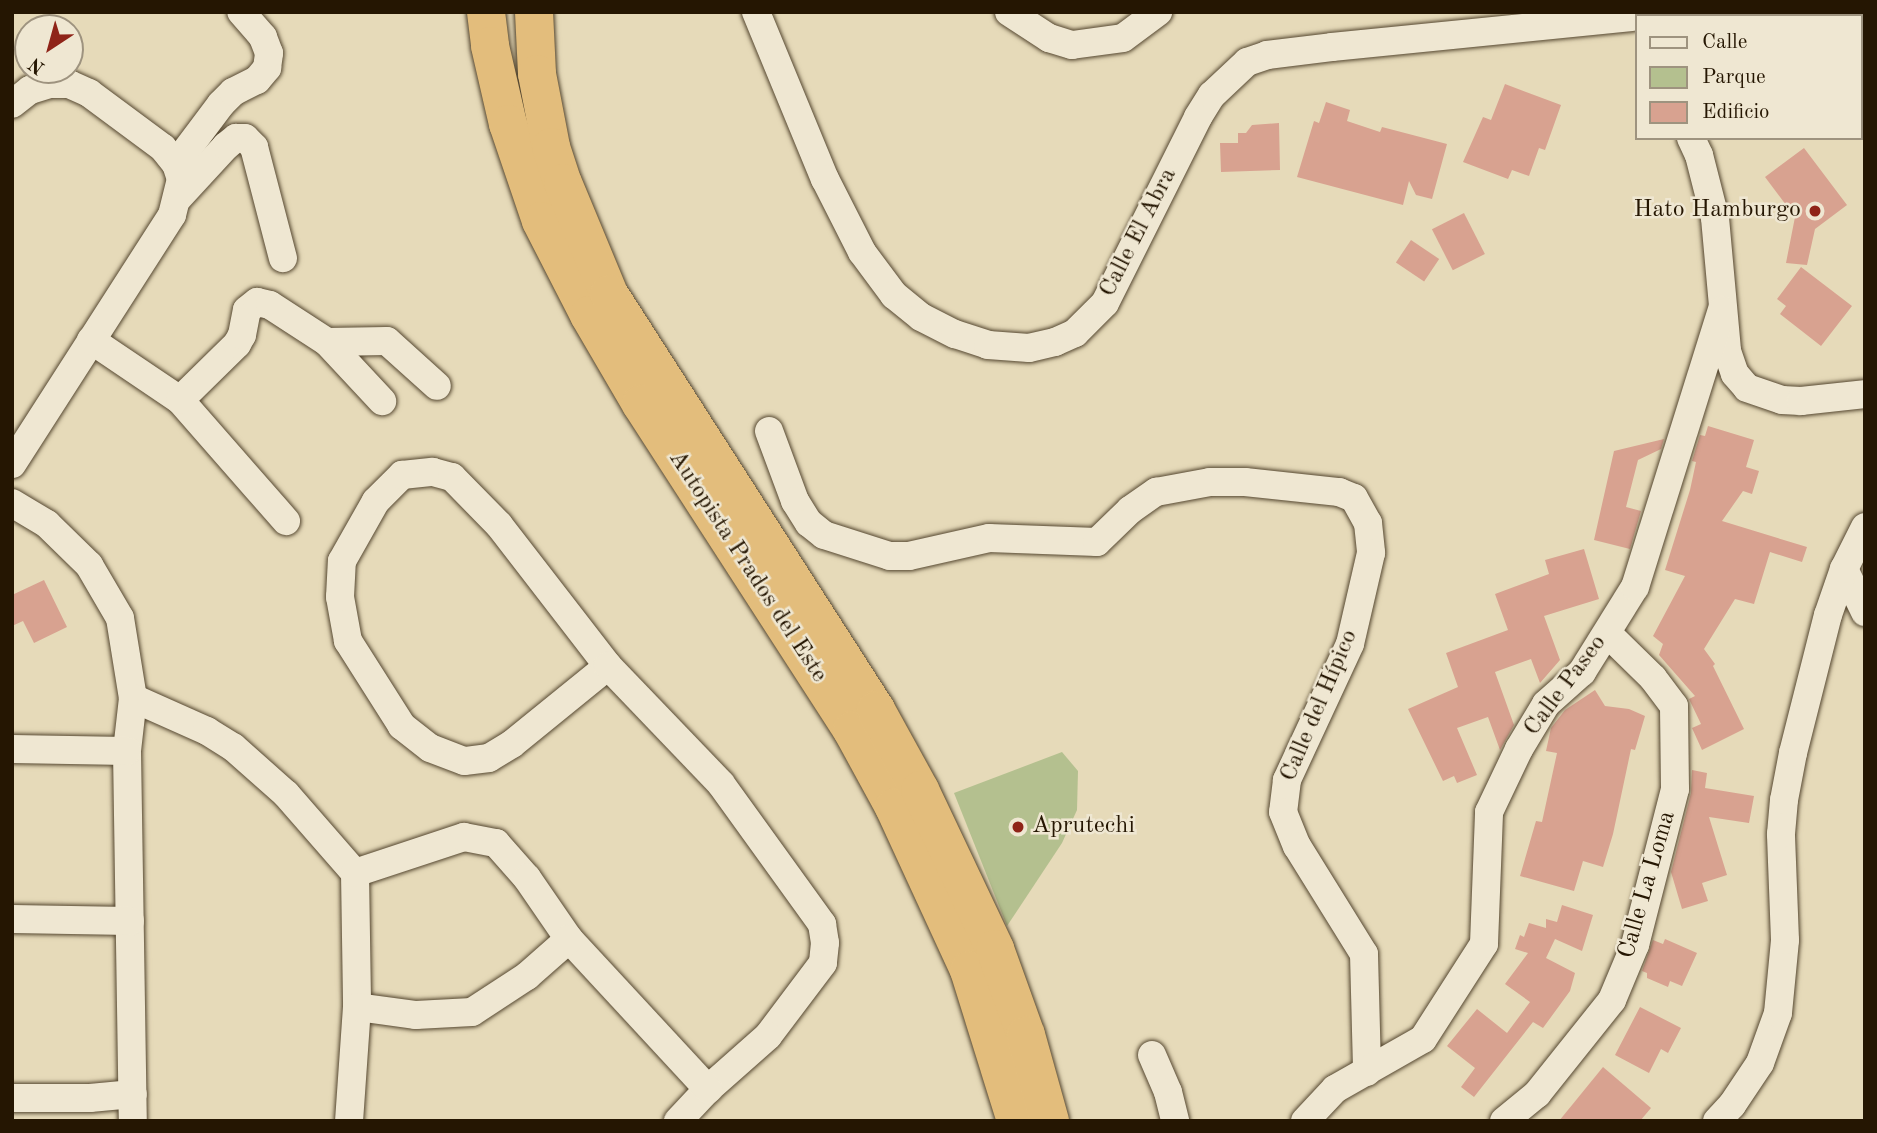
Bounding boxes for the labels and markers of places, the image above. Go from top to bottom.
place label: Hato Hamburgo [1634,197,1801,225]
marker: Hato Hamburgo [1807,203,1823,219]
place label: Aprutechi [1032,813,1135,841]
marker: Aprutechi [1010,819,1026,835]

